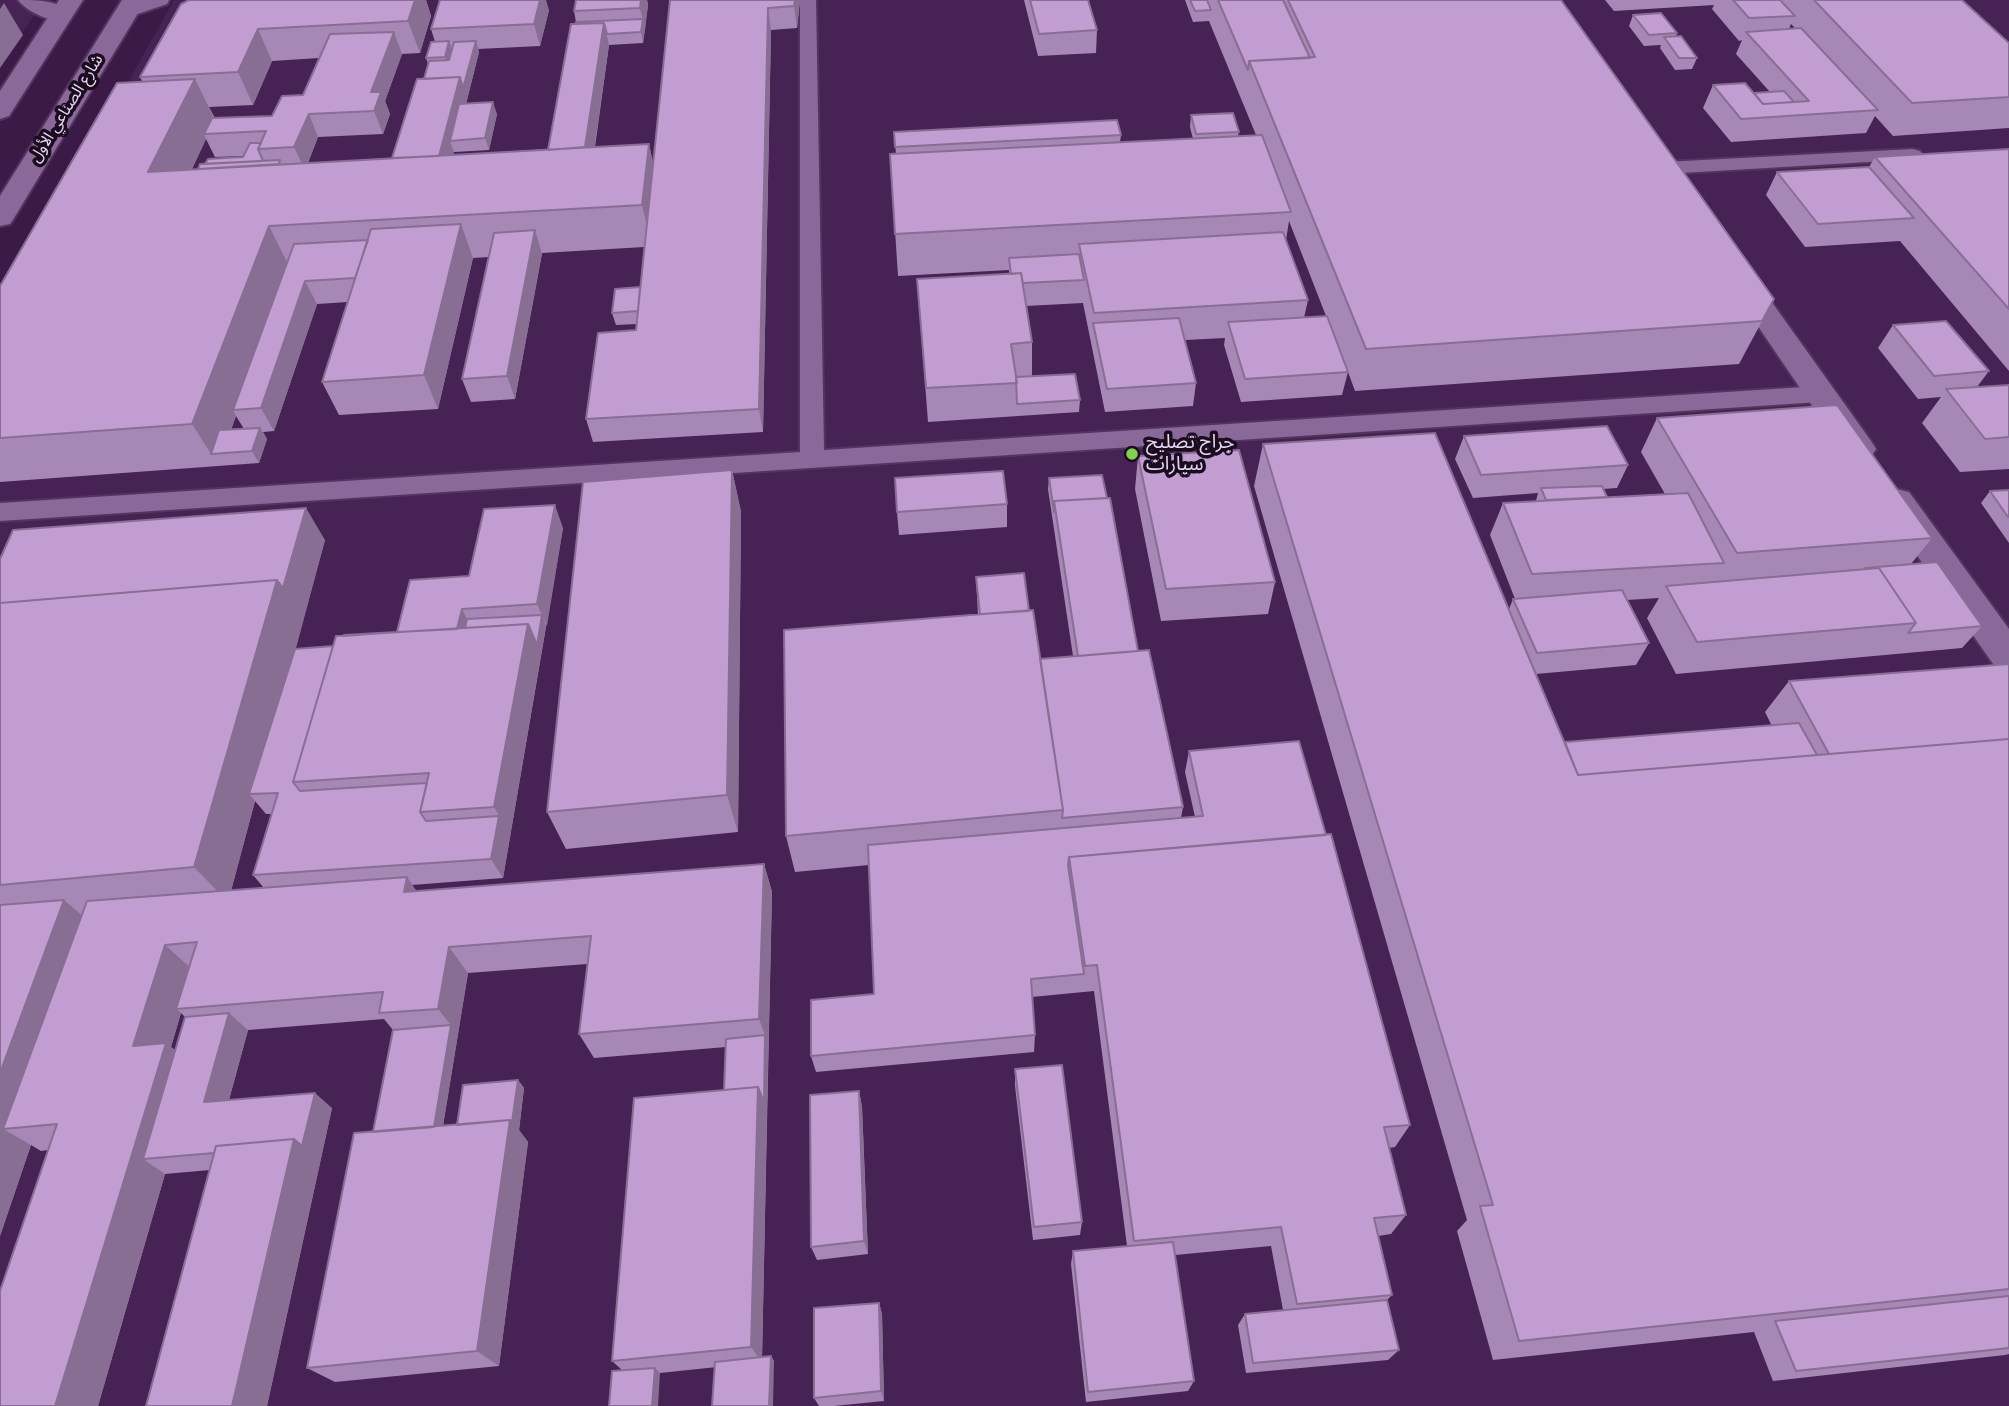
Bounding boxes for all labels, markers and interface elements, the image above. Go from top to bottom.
street label: شارع الصناعي الأول [26,51,108,167]
place label: جراج تصليح سيارات [1146,432,1234,476]
marker: جراج تصليح سيارات [1124,446,1140,462]

